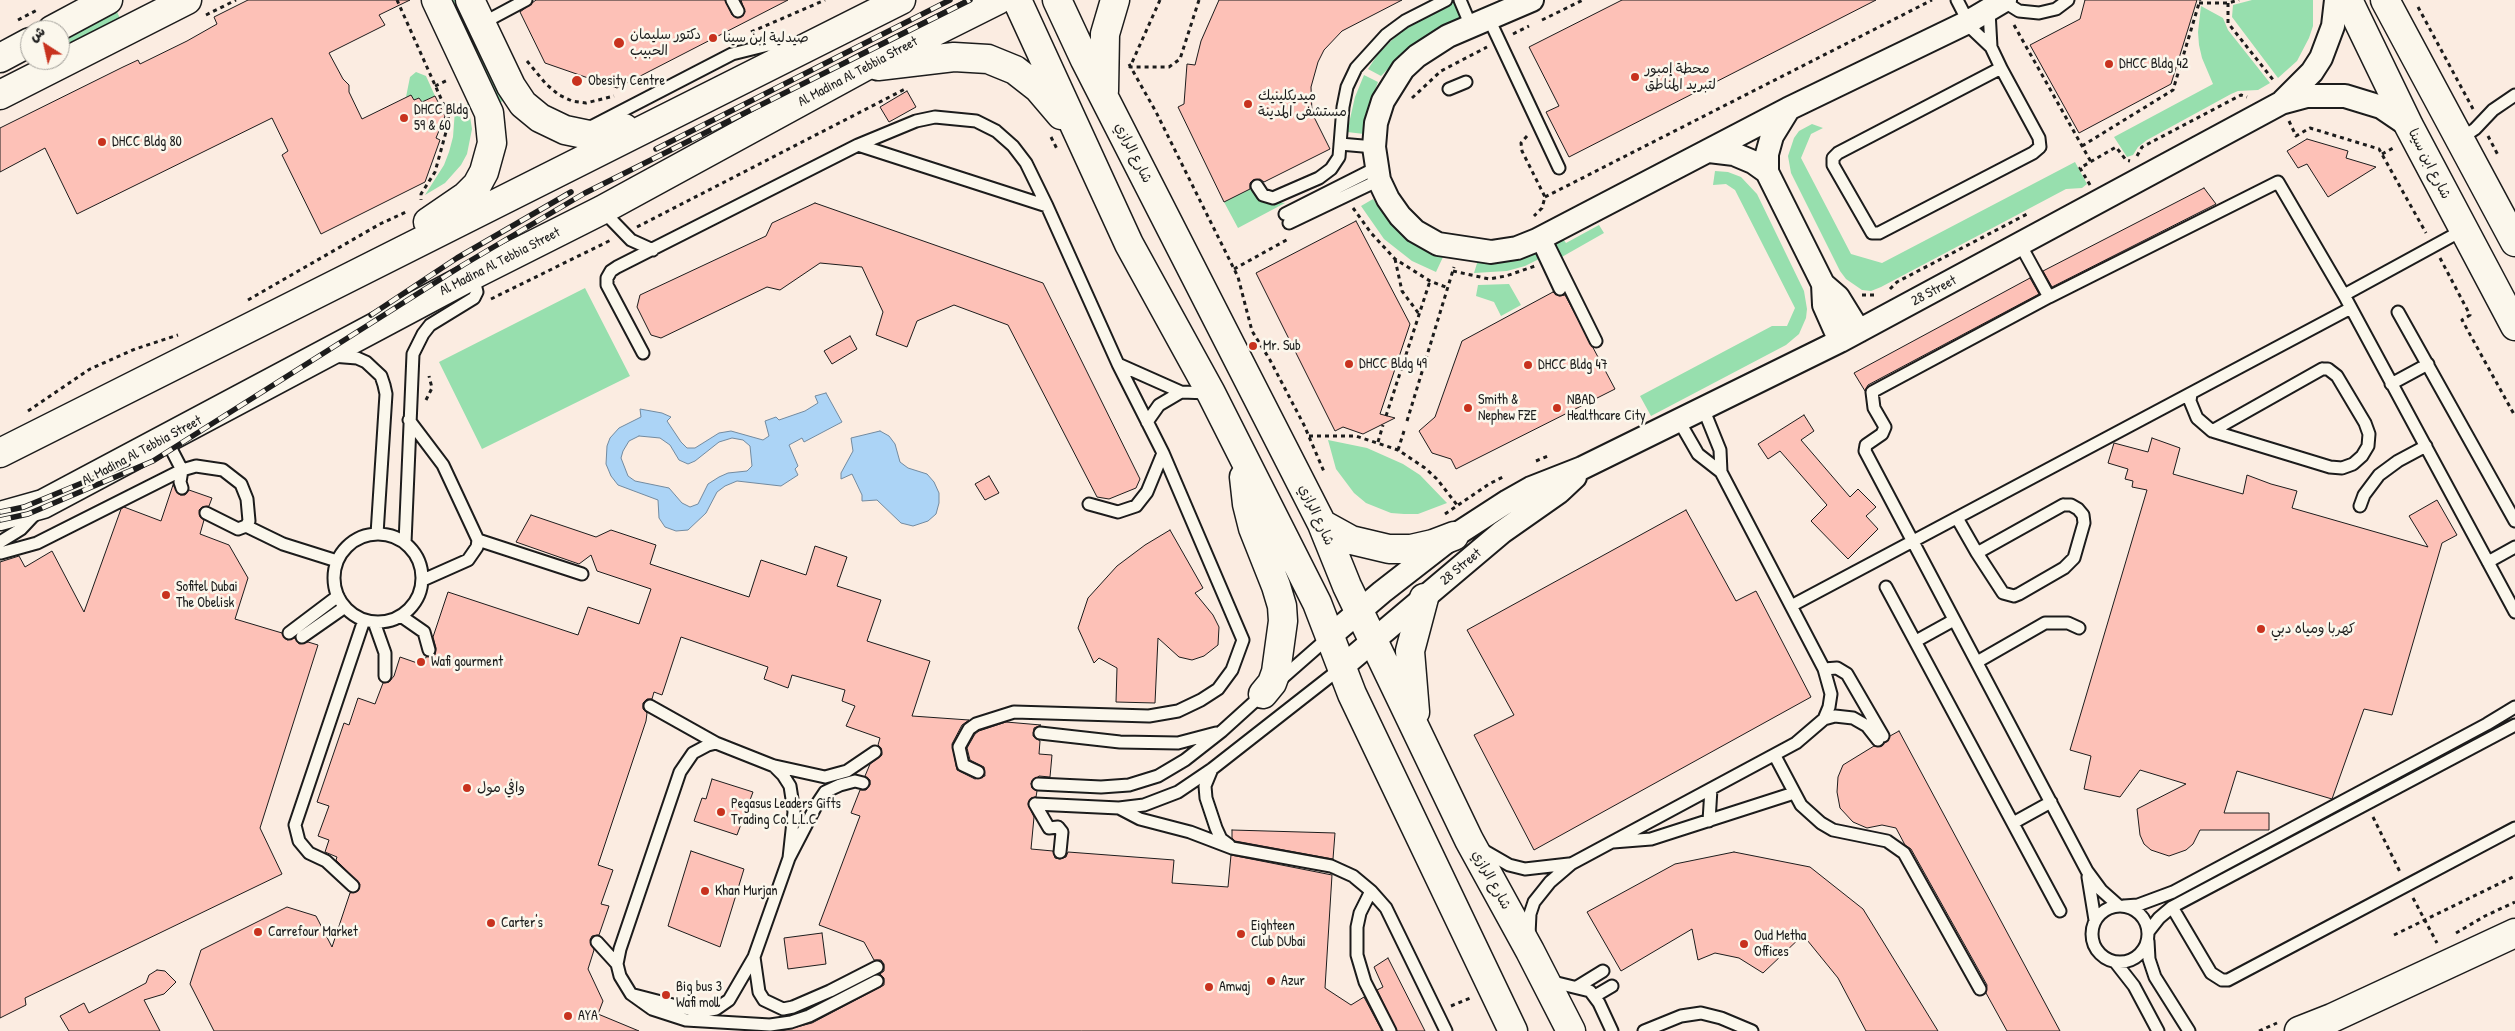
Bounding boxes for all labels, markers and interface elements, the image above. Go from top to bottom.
north arrow [20,20,70,70]
text: ش [25,21,48,45]
place label: دكتور سليمان الحبيب [630,27,701,59]
place label: صيدلية إبن سينا [723,30,809,46]
marker: صيدلية إبن سينا [707,32,719,44]
street label: Al Madina Al Tebbia Street [795,33,921,111]
marker: دكتور سليمان الحبيب [612,36,626,50]
place label: DHCC Bldg 42 [2119,56,2188,72]
marker: DHCC Bldg 42 [2103,58,2115,70]
place label: محطة إمبور لتبريد المناطق [1645,61,1716,94]
marker: محطة إمبور لتبريد المناطق [1629,71,1641,83]
place label: Obesity Centre [588,73,665,89]
marker: Obesity Centre [570,74,584,88]
place label: ميديكلينيك مستشفى المدينة [1258,88,1347,120]
marker: ميديكلينيك مستشفى المدينة [1242,98,1254,110]
place label: DHCC Bldg 59 & 60 [414,102,468,134]
marker: DHCC Bldg 59 & 60 [398,112,410,124]
street label: شارع الرازي [1111,120,1155,186]
street label: شارع ابن سينا [2404,126,2454,202]
place label: DHCC Bldg 80 [112,134,182,150]
marker: DHCC Bldg 80 [96,136,108,148]
street label: Al Madina Al Tebbia Street [437,224,563,300]
street label: 28 Street [1909,272,1959,310]
place label: Mr. Sub [1263,338,1301,354]
marker: Mr. Sub [1247,340,1259,352]
place label: DHCC Bldg 49 [1359,356,1427,372]
place label: DHCC Bldg 47 [1538,357,1608,373]
marker: DHCC Bldg 49 [1343,358,1355,370]
marker: DHCC Bldg 47 [1522,359,1534,371]
place label: Smith & Nephew FZE [1478,392,1537,424]
place label: NBAD Healthcare City [1567,392,1646,424]
marker: Smith & Nephew FZE [1462,402,1474,414]
marker: NBAD Healthcare City [1551,402,1563,414]
street label: Al Madina Al Tebbia Street [79,412,205,490]
street label: شارع الرازي [1295,482,1337,548]
street label: 28 Street [1437,545,1485,589]
place label: Sofitel Dubai The Obelisk [176,579,238,612]
marker: Sofitel Dubai The Obelisk [160,589,172,601]
place label: كهربا ومياه دبي [2271,621,2355,637]
marker: كهربا ومياه دبي [2255,623,2267,635]
place label: Wafi gourment [431,654,503,670]
marker: Wafi gourment [415,656,427,668]
place label: وافي مول [477,780,525,796]
marker: وافي مول [461,782,473,794]
place label: Pegasus Leaders Gifts Trading Co. L.L.C [731,796,841,829]
marker: Pegasus Leaders Gifts Trading Co. L.L.C [715,806,727,818]
street label: شارع الرازي [1468,847,1514,913]
place label: Khan Murjan [715,883,778,899]
marker: Khan Murjan [699,885,711,897]
place label: Carter's [501,915,543,931]
marker: Carter's [485,917,497,929]
place label: Eighteen Club DUbai [1251,918,1306,950]
place label: Carrefour Market [268,924,358,940]
marker: Carrefour Market [252,926,264,938]
marker: Eighteen Club DUbai [1235,928,1247,940]
place label: Oud Metha Offices [1754,928,1806,960]
marker: Oud Metha Offices [1738,938,1750,950]
place label: Azur [1281,973,1305,989]
marker: Azur [1265,975,1277,987]
place label: Big bus 3 Wafi moll [676,979,722,1012]
place label: Amwaj [1219,979,1251,995]
marker: Amwaj [1203,981,1215,993]
marker: Big bus 3 Wafi moll [660,989,672,1001]
place label: AYA [578,1008,598,1024]
marker: AYA [562,1010,574,1022]

